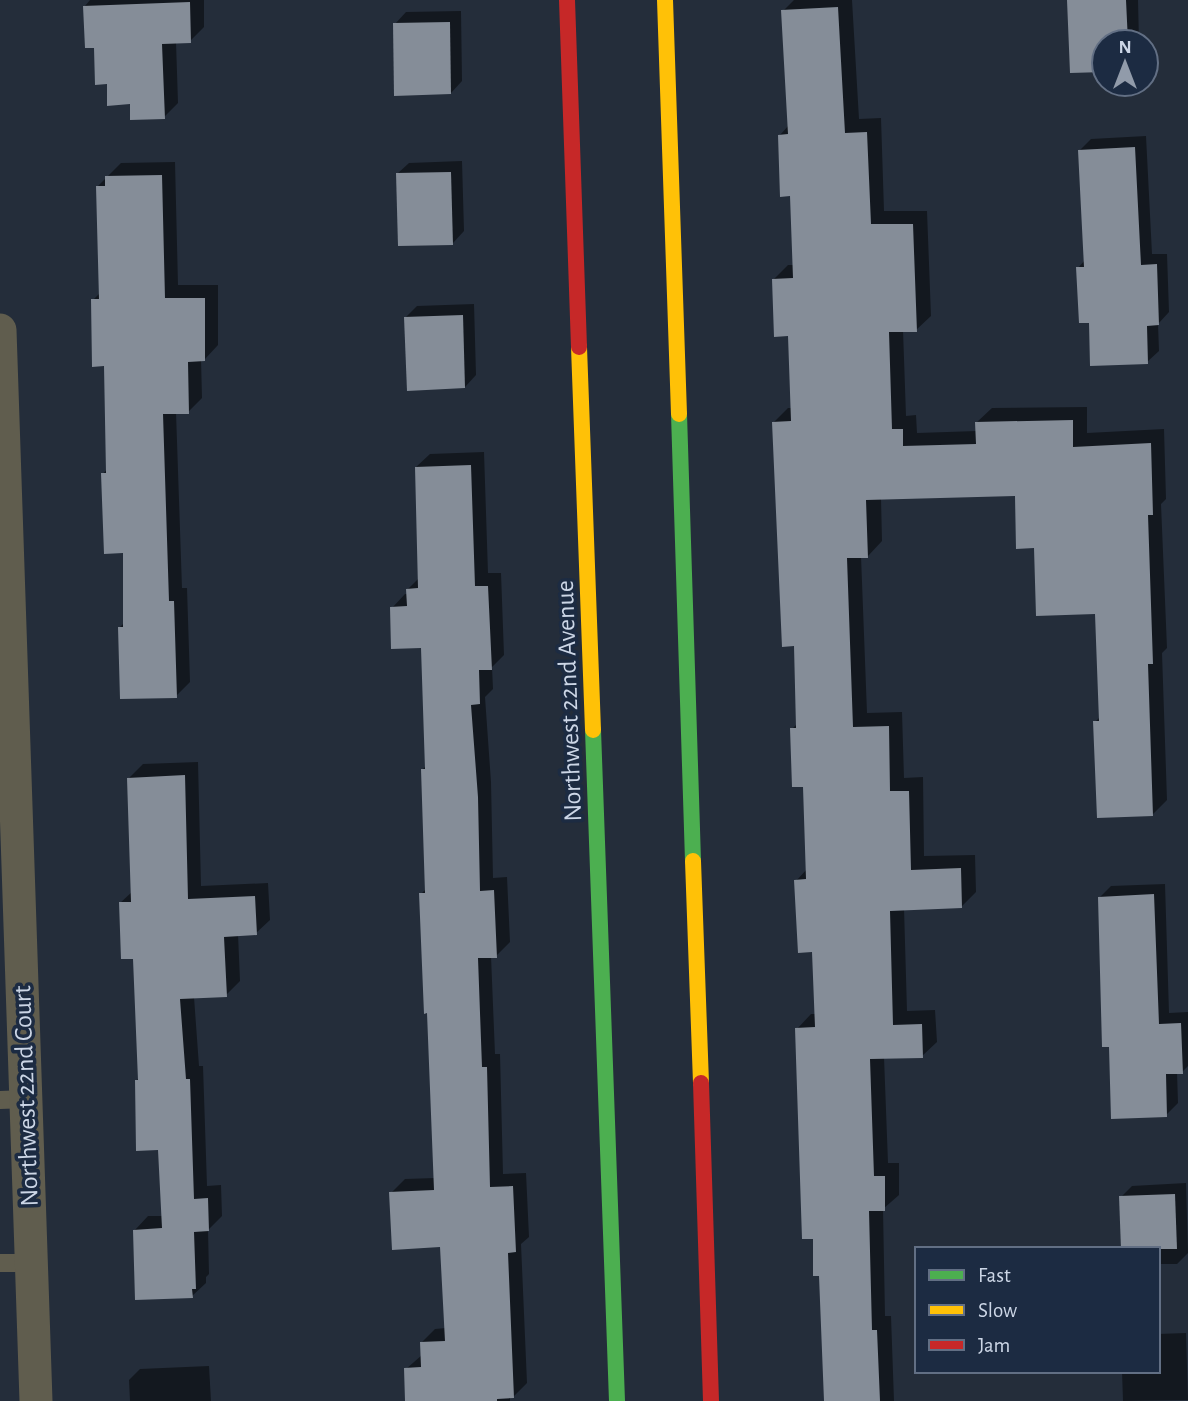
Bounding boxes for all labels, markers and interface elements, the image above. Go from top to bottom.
north arrow [1090,28,1160,98]
text: N [1118,38,1132,57]
street label: Northwest 22nd Avenue [552,580,586,822]
street label: Northwest 22nd Court [9,985,43,1207]
legend [915,1247,1160,1373]
text: Fast [978,1265,1011,1286]
text: Slow [978,1300,1017,1321]
text: Jam [978,1335,1010,1356]

